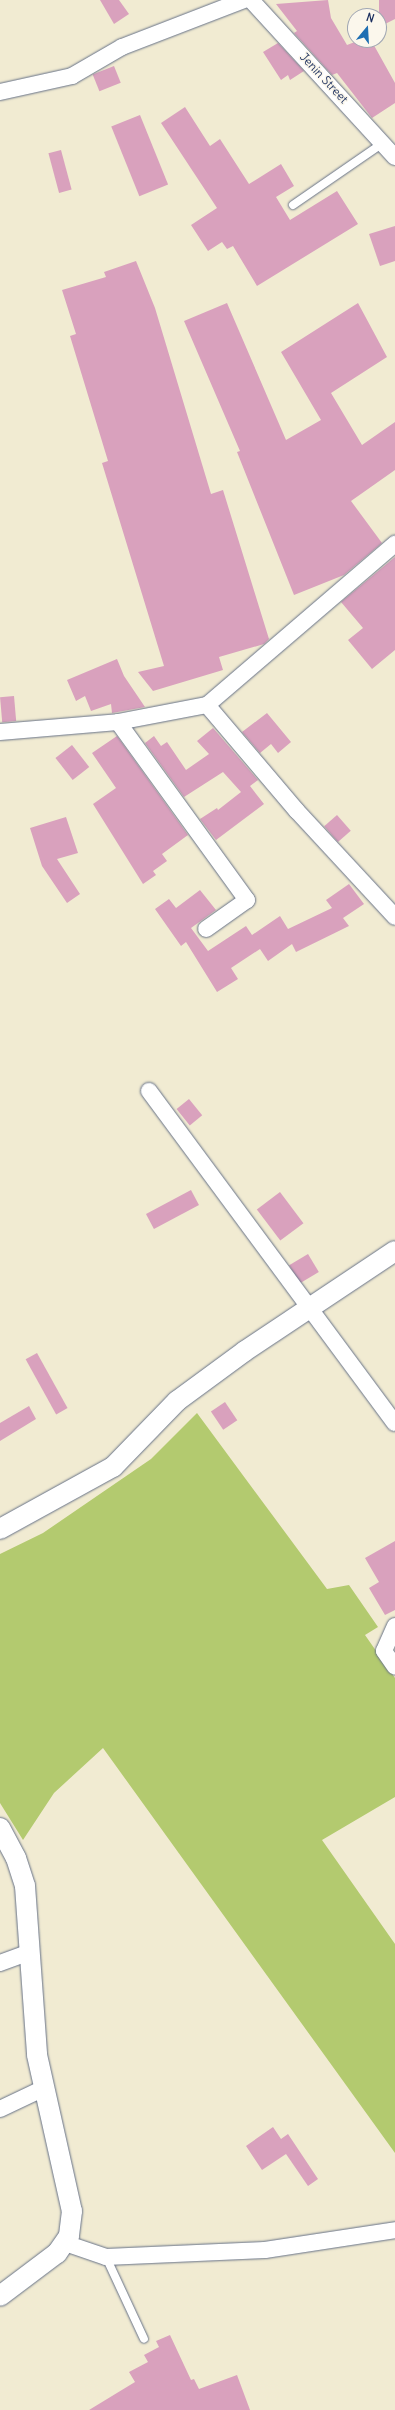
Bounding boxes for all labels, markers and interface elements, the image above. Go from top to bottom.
north arrow [347,8,387,48]
text: N [365,10,376,25]
street label: Jenin Street [297,50,351,106]

